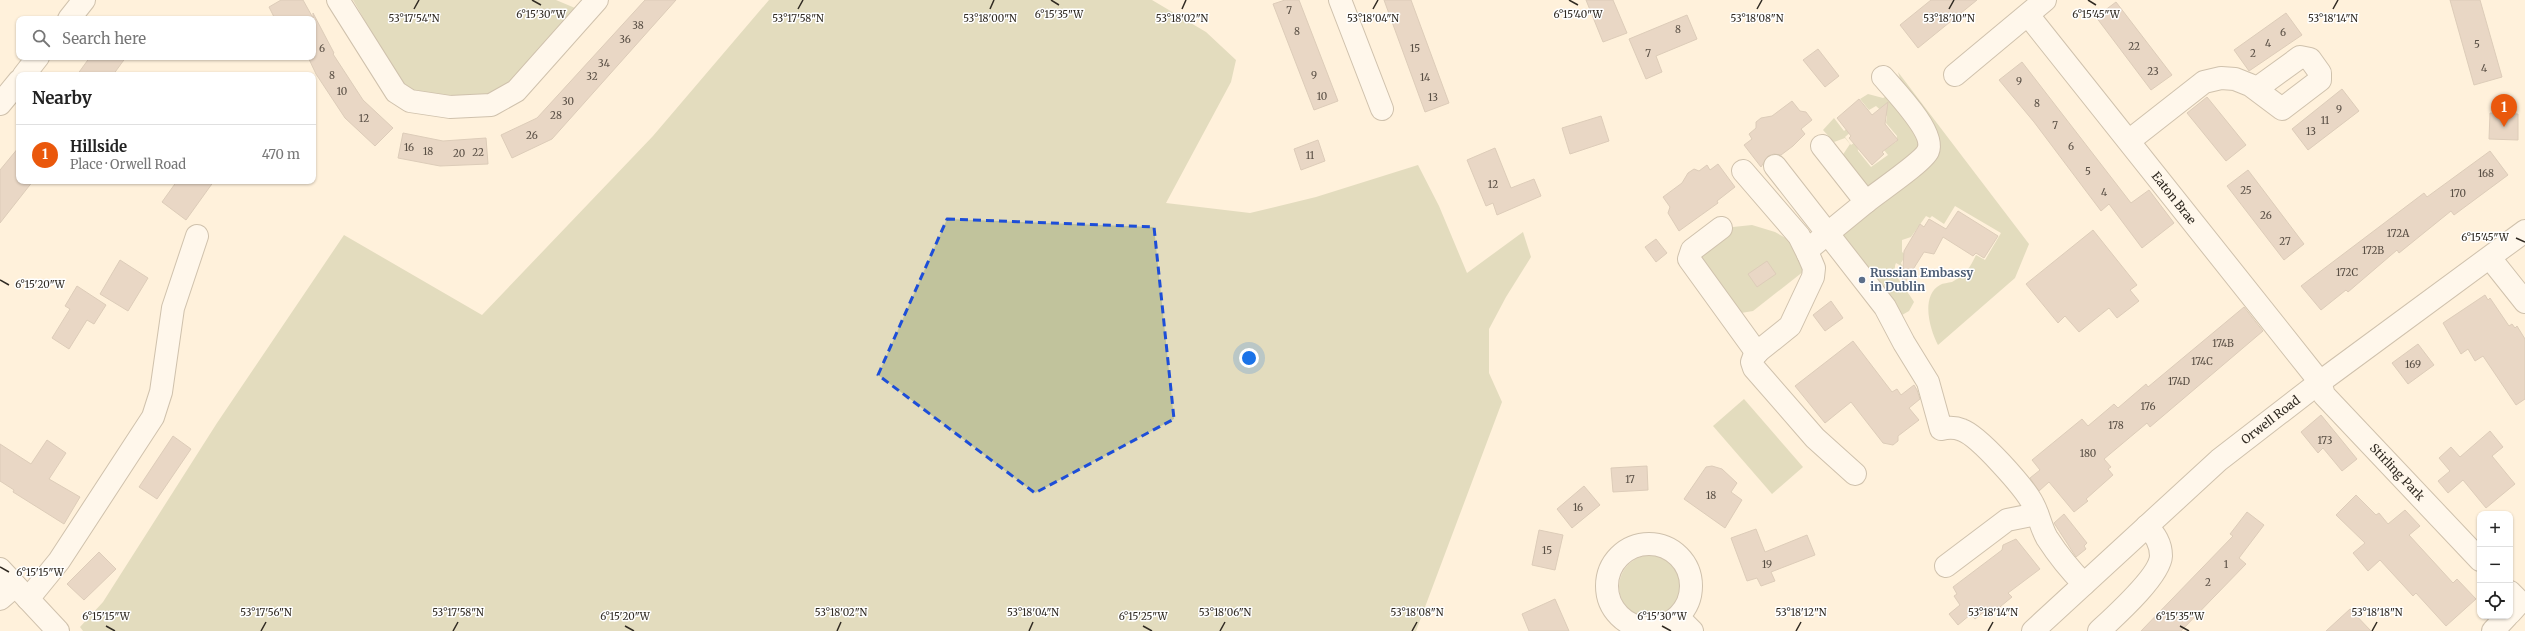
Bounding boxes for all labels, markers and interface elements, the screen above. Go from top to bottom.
house number: 7 [1286,4,1292,17]
text: 6°15'30"W [516,8,567,21]
text: 6°15'35"W [1035,8,1084,21]
text: 6°15'40"W [1554,8,1604,21]
text: 6°15'45"W [2072,8,2121,21]
text: 53°17'54"N [389,12,440,25]
text: 53°17'58"N [772,12,824,25]
text: 53°18'00"N [963,12,1017,25]
text: 53°18'02"N [1156,12,1208,25]
text: 53°18'04"N [1347,12,1399,25]
text: 53°18'08"N [1731,12,1784,25]
text: 53°18'10"N [1923,12,1975,25]
text: 53°18'14"N [2308,12,2358,25]
search box [16,16,316,60]
house number: 38 [632,19,644,32]
house number: 8 [1675,23,1681,36]
house number: 8 [1294,25,1300,38]
house number: 6 [2280,26,2286,39]
icon: search [30,27,52,49]
text: Search here [62,29,146,48]
house number: 36 [619,33,631,46]
house number: 4 [2265,37,2271,50]
house number: 5 [2474,38,2480,51]
house number: 22 [2128,40,2140,53]
house number: 6 [319,42,325,55]
house number: 15 [1410,42,1420,55]
house number: 7 [1645,47,1651,60]
house number: 2 [2250,47,2256,60]
house number: 34 [598,57,610,70]
house number: 4 [2481,62,2487,75]
house number: 23 [2147,65,2159,78]
house number: 8 [329,69,335,82]
house number: 9 [1311,69,1317,82]
house number: 32 [586,70,598,83]
house number: 14 [1420,71,1430,84]
house number: 9 [2016,75,2022,88]
house number: 10 [337,85,347,98]
text: Nearby [32,87,92,109]
house number: 10 [1317,90,1327,103]
house number: 13 [1428,91,1438,104]
pin: 1 [2491,94,2517,127]
house number: 30 [562,95,574,108]
house number: 8 [2034,97,2040,110]
house number: 9 [2336,103,2342,116]
house number: 28 [550,109,562,122]
house number: 12 [359,112,369,125]
house number: 11 [2321,114,2330,127]
house number: 7 [2052,119,2058,132]
house number: 13 [2306,125,2316,138]
house number: 26 [526,129,538,142]
text: Hillside [70,137,127,156]
house number: 6 [2068,140,2074,153]
house number: 16 [404,141,414,154]
house number: 18 [423,145,433,158]
text: 1 [42,146,48,163]
text: 470 m [262,146,300,163]
house number: 22 [472,146,484,159]
house number: 20 [453,147,465,160]
house number: 11 [1306,149,1315,162]
text: Place · Orwell Road [70,156,186,173]
house number: 5 [2085,165,2091,178]
house number: 168 [2478,167,2494,180]
street label: Eaton Brae [2149,169,2199,227]
house number: 12 [1488,178,1498,191]
house number: 25 [2240,184,2252,197]
house number: 4 [2101,186,2107,199]
house number: 170 [2450,187,2466,200]
house number: 26 [2260,209,2272,222]
house number: 172A [2387,227,2410,240]
text: 6°15'45"W [2461,231,2510,244]
house number: 27 [2279,235,2291,248]
house number: 172B [2362,244,2384,257]
place label: Russian Embassy in Dublin [1870,265,1974,294]
house number: 172C [2336,266,2358,279]
marker: Russian Embassy in Dublin [1857,275,1867,285]
text: 6°15'20"W [15,278,66,291]
house number: 174B [2212,337,2234,350]
your location [1239,348,1259,368]
house number: 174C [2191,355,2213,368]
house number: 169 [2405,358,2421,371]
house number: 174D [2168,375,2191,388]
street label: Orwell Road [2238,392,2303,447]
house number: 176 [2140,400,2156,413]
house number: 178 [2108,419,2124,432]
house number: 173 [2317,434,2333,447]
street label: Stirling Park [2367,440,2428,504]
house number: 180 [2080,447,2096,460]
house number: 17 [1625,473,1635,486]
house number: 18 [1706,489,1716,502]
house number: 16 [1573,501,1583,514]
map controls [2477,511,2513,619]
button: + [2477,511,2513,547]
house number: 15 [1542,544,1552,557]
button: − [2477,547,2513,583]
house number: 19 [1762,558,1772,571]
house number: 1 [2224,558,2229,571]
text: 6°15'15"W [16,566,65,579]
house number: 2 [2205,576,2211,589]
button: locate [2477,583,2513,619]
text: 53°17'56"N [240,606,292,619]
text: 53°17'58"N [432,606,484,619]
text: 53°18'02"N [815,606,867,619]
text: 53°18'04"N [1007,606,1059,619]
text: 53°18'06"N [1199,606,1252,619]
text: 53°18'08"N [1391,606,1444,619]
text: 53°18'12"N [1776,606,1827,619]
text: 53°18'14"N [1968,606,2018,619]
text: 53°18'18"N [2352,606,2403,619]
text: 6°15'15"W [82,610,131,623]
text: 6°15'20"W [600,610,651,623]
text: 6°15'25"W [1119,610,1168,623]
text: 6°15'30"W [1637,610,1688,623]
text: 6°15'35"W [2156,610,2205,623]

